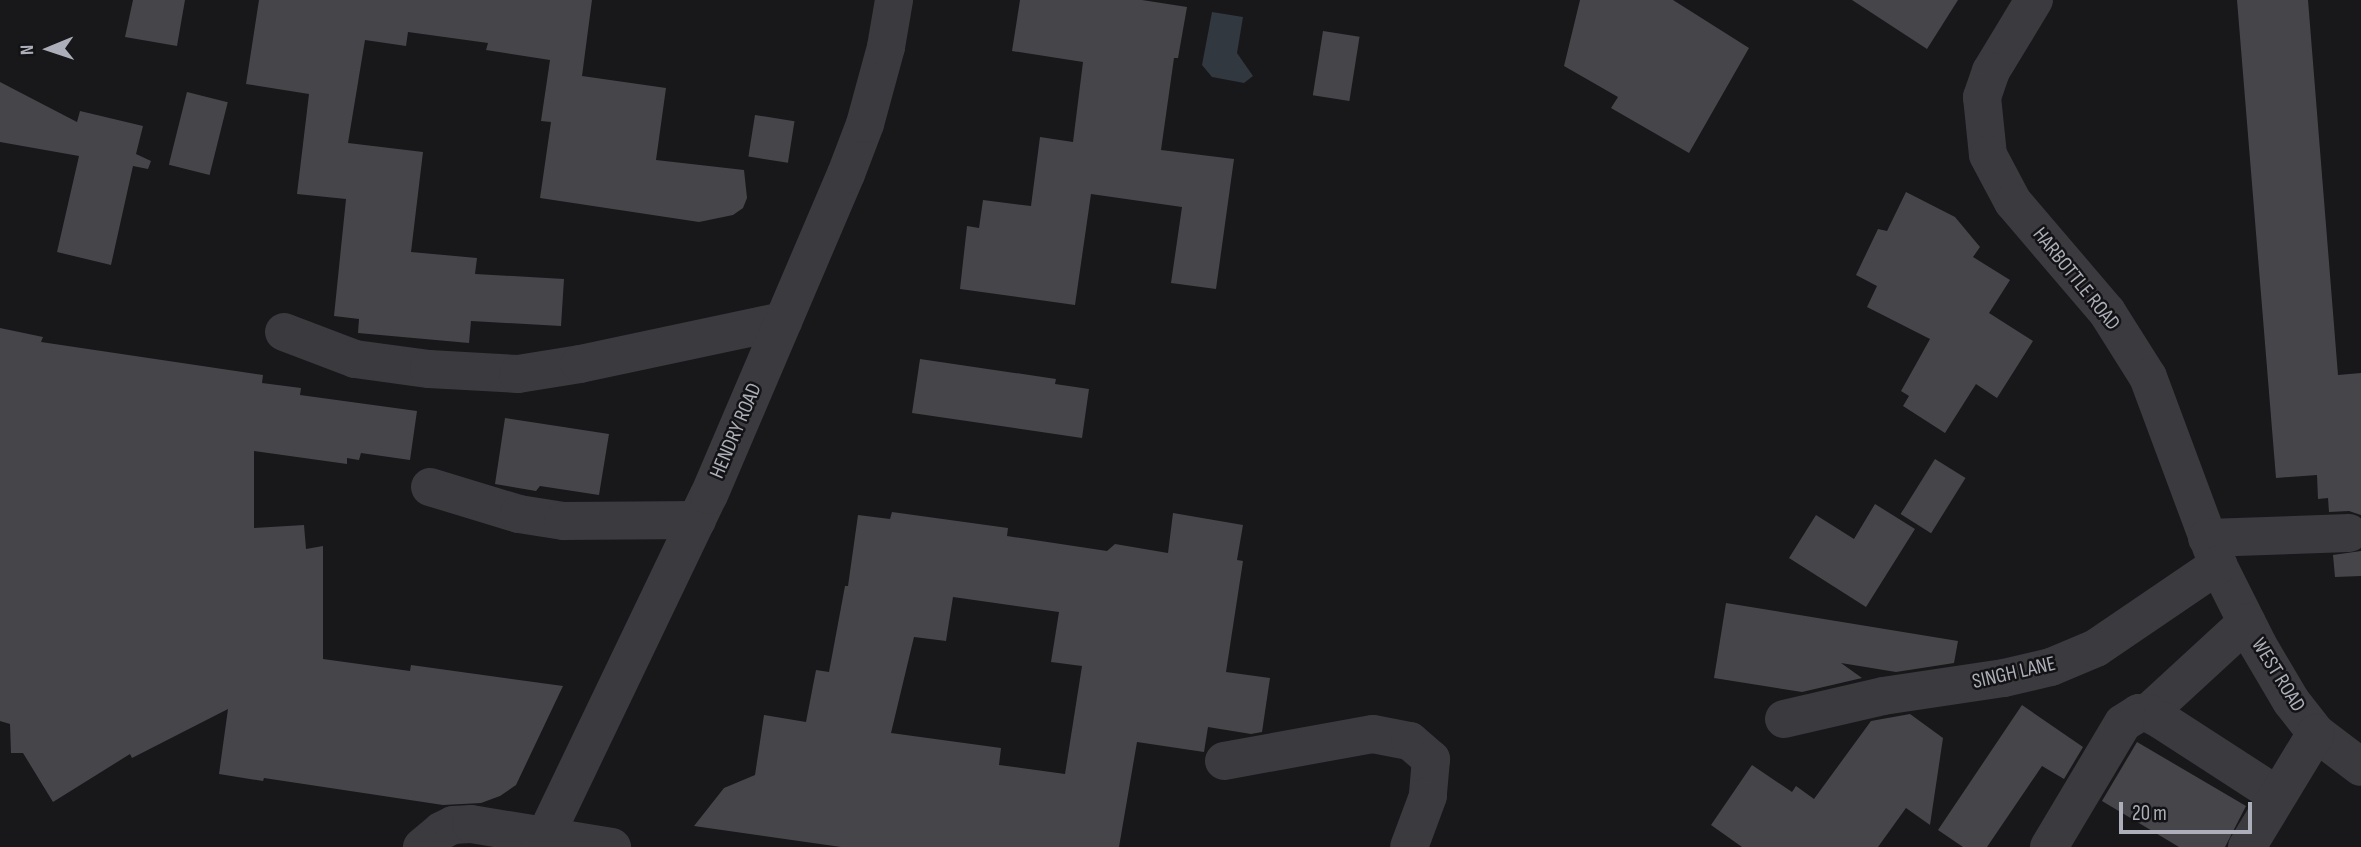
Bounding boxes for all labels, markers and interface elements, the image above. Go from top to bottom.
north arrow [14,14,84,84]
text: N [16,44,39,55]
street label: HARBOTTLE ROAD [2027,223,2125,335]
street label: HENDRY ROAD [705,380,767,482]
street label: WEST ROAD [2246,633,2310,717]
street label: SINGH LANE [1970,651,2058,695]
scale bar [2123,788,2256,832]
text: 20 m [2132,801,2167,826]

